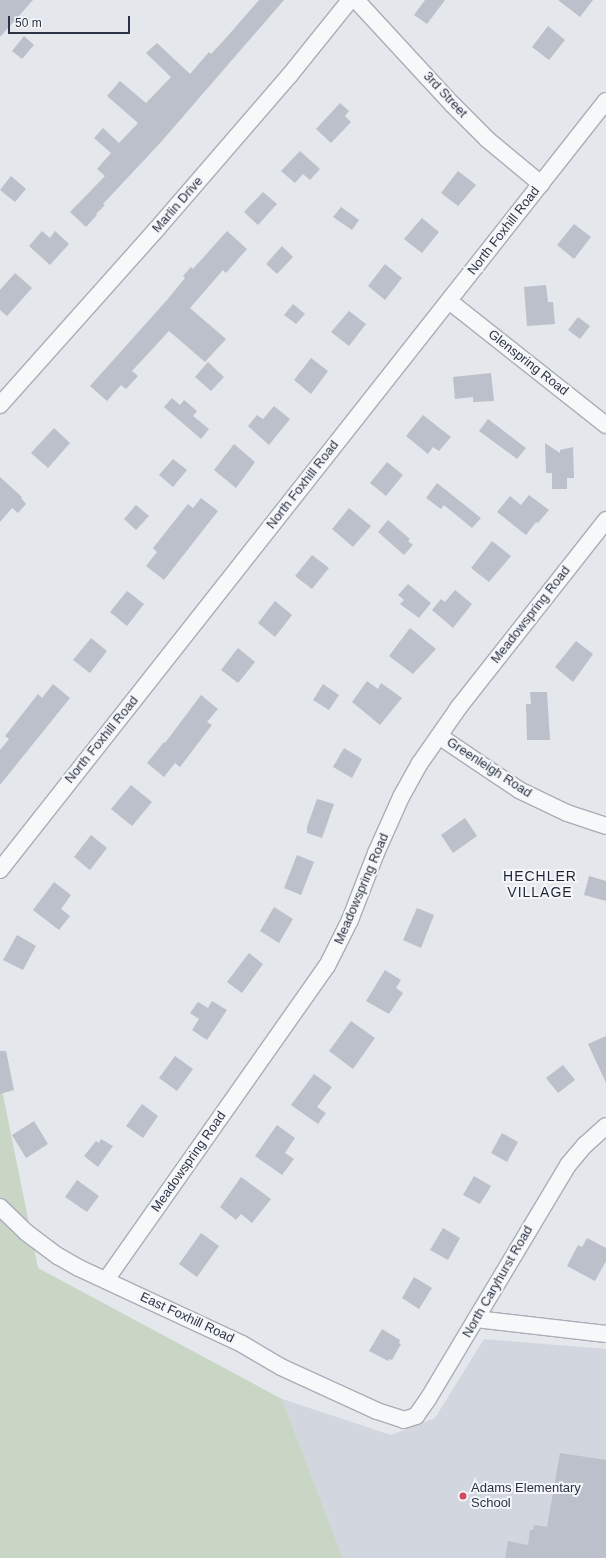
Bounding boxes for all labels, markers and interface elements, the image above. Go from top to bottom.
scale bar [10,8,132,34]
text: 50 m [15,16,42,30]
street label: 3rd Street [420,69,470,121]
street label: Marlin Drive [149,174,207,236]
street label: North Foxhill Road [465,184,543,278]
street label: Glenspring Road [485,327,571,399]
street label: North Foxhill Road [264,438,342,532]
street label: Meadowspring Road [488,563,574,667]
street label: North Foxhill Road [62,693,142,787]
street label: Greenleigh Road [444,735,534,801]
street label: Meadowspring Road [332,831,392,947]
district label: HECHLER VILLAGE [503,868,577,900]
street label: Meadowspring Road [148,1109,230,1215]
street label: North Caryhurst Road [460,1223,536,1341]
street label: East Foxhill Road [138,1289,236,1347]
place label: Adams Elementary School [471,1481,581,1512]
marker: Adams Elementary School [458,1491,468,1501]

